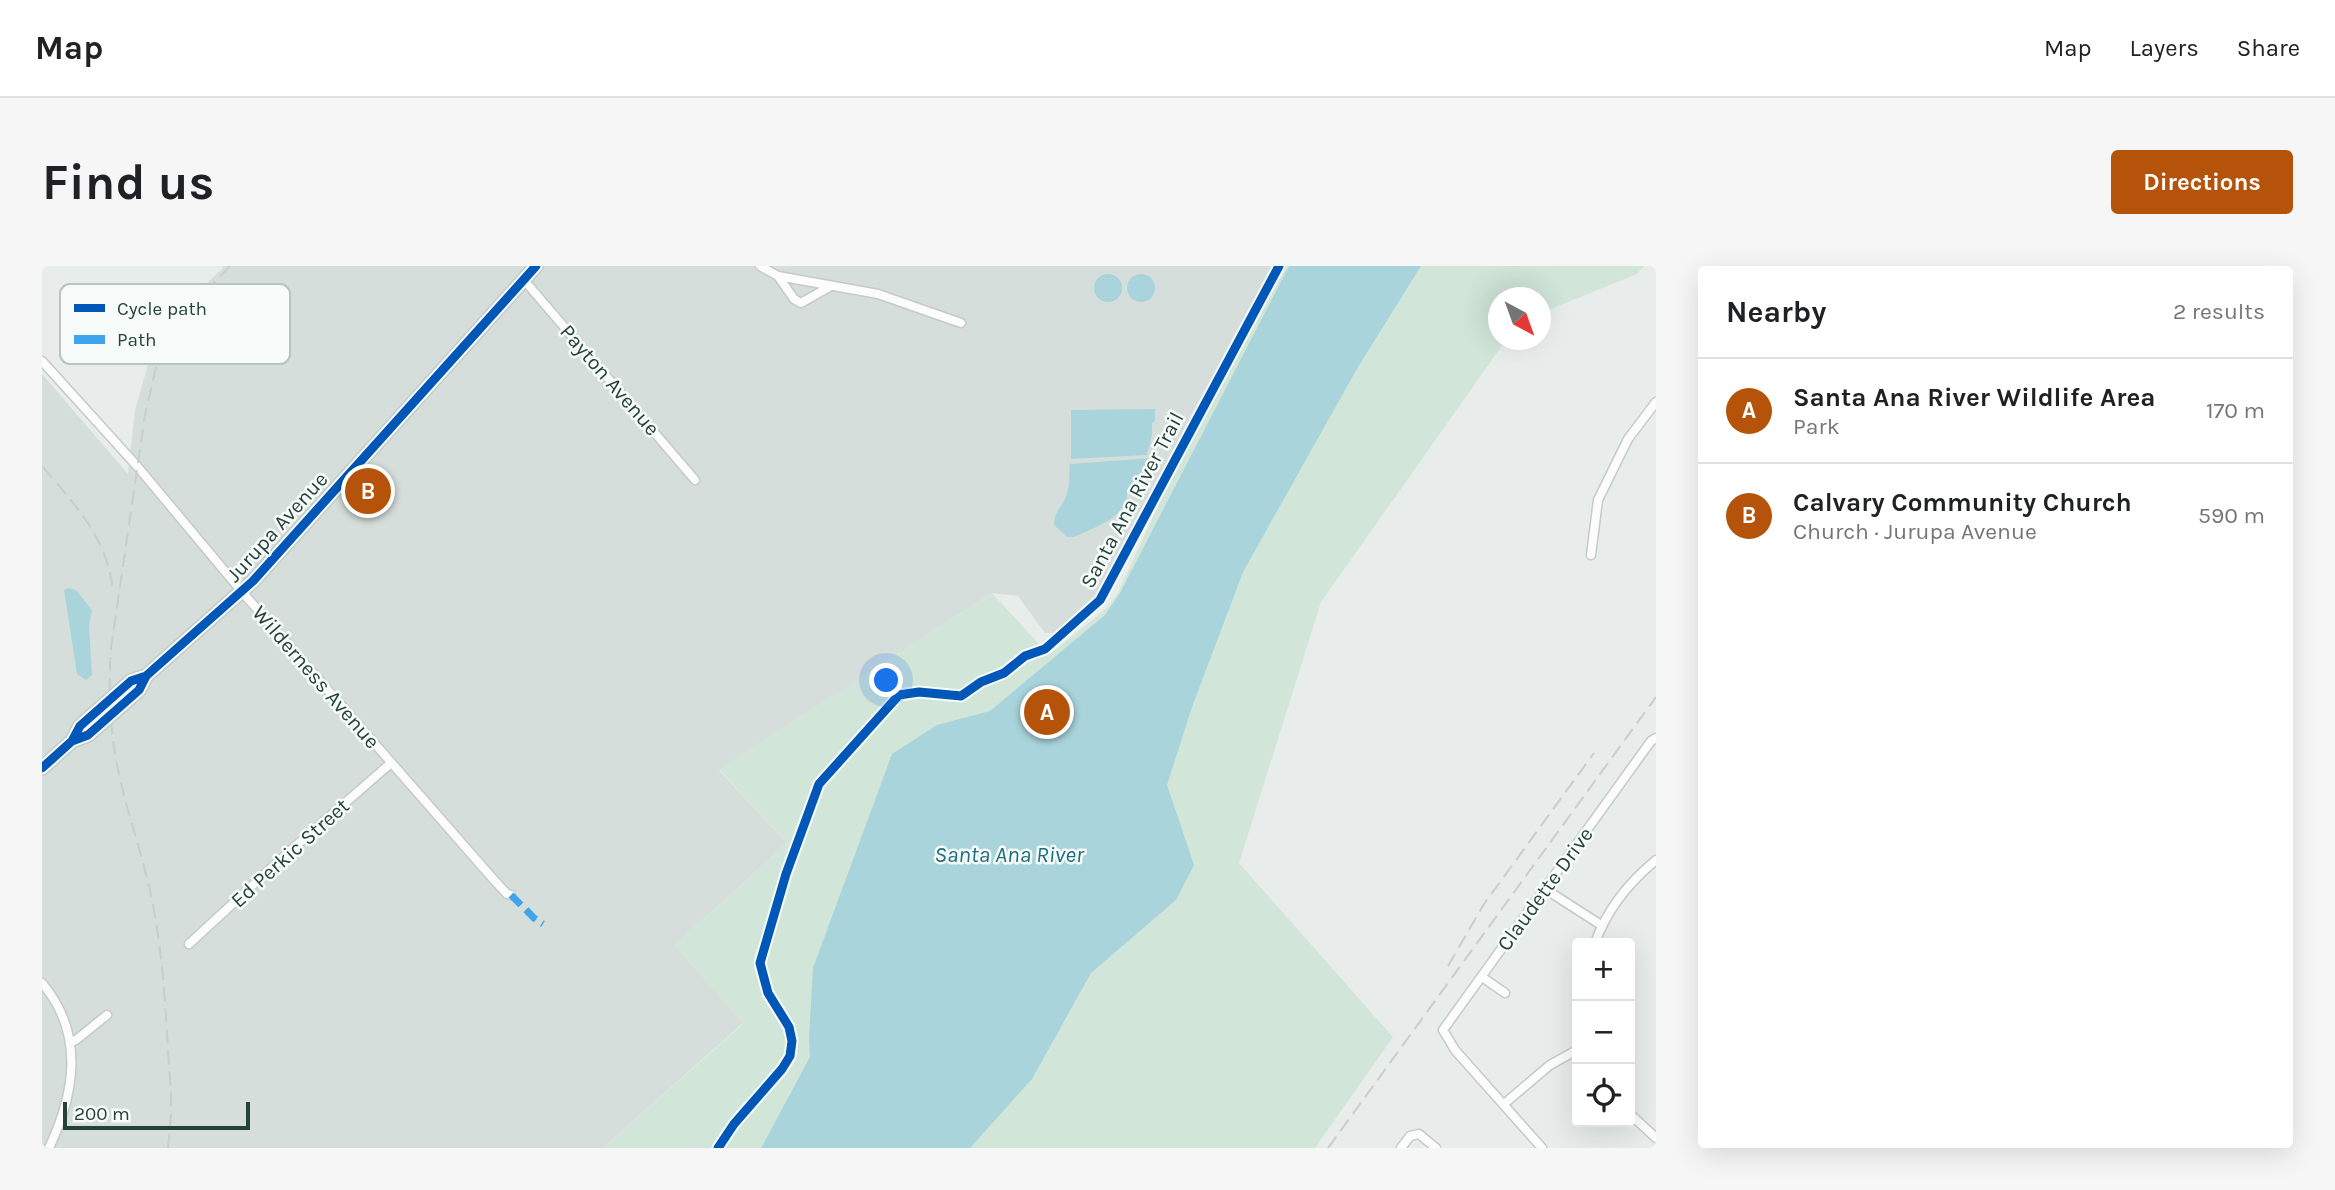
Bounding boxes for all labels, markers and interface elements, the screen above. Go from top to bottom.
text: Map [35,29,103,67]
text: Map [2044,34,2092,62]
text: Layers [2130,34,2199,62]
text: Share [2237,34,2300,62]
button: Directions [2111,150,2293,214]
text: Find us [42,154,214,211]
legend [60,284,290,364]
north arrow [1488,287,1551,350]
text: Nearby [1726,294,1826,330]
text: Cycle path [117,298,207,320]
text: 2 results [2173,298,2265,325]
street label: Payton Avenue [555,320,665,440]
text: Path [117,329,157,351]
text: Santa Ana River Wildlife Area [1793,382,2155,413]
text: A [1742,397,1756,424]
text: 170 m [2206,397,2265,424]
street label: Santa Ana River Trail [1075,408,1189,592]
text: Park [1793,413,1840,440]
pin: B [345,465,391,517]
street label: Jurupa Avenue [221,467,333,587]
text: Calvary Community Church [1793,487,2132,518]
text: B [1742,502,1756,529]
text: 590 m [2198,502,2265,529]
text: Church · Jurupa Avenue [1793,518,2037,545]
street label: Wilderness Avenue [247,601,385,753]
your location [869,663,903,697]
pin: A [1024,686,1070,738]
street label: Ed Perkic Street [226,794,354,912]
street label: Claudette Drive [1492,823,1598,955]
water label: Santa Ana River [934,841,1085,868]
map controls [1572,938,1635,1127]
button: + [1572,938,1635,1001]
button: − [1572,1001,1635,1064]
button: locate [1572,1064,1635,1127]
scale bar [63,1099,250,1131]
text: 200 m [74,1103,130,1125]

